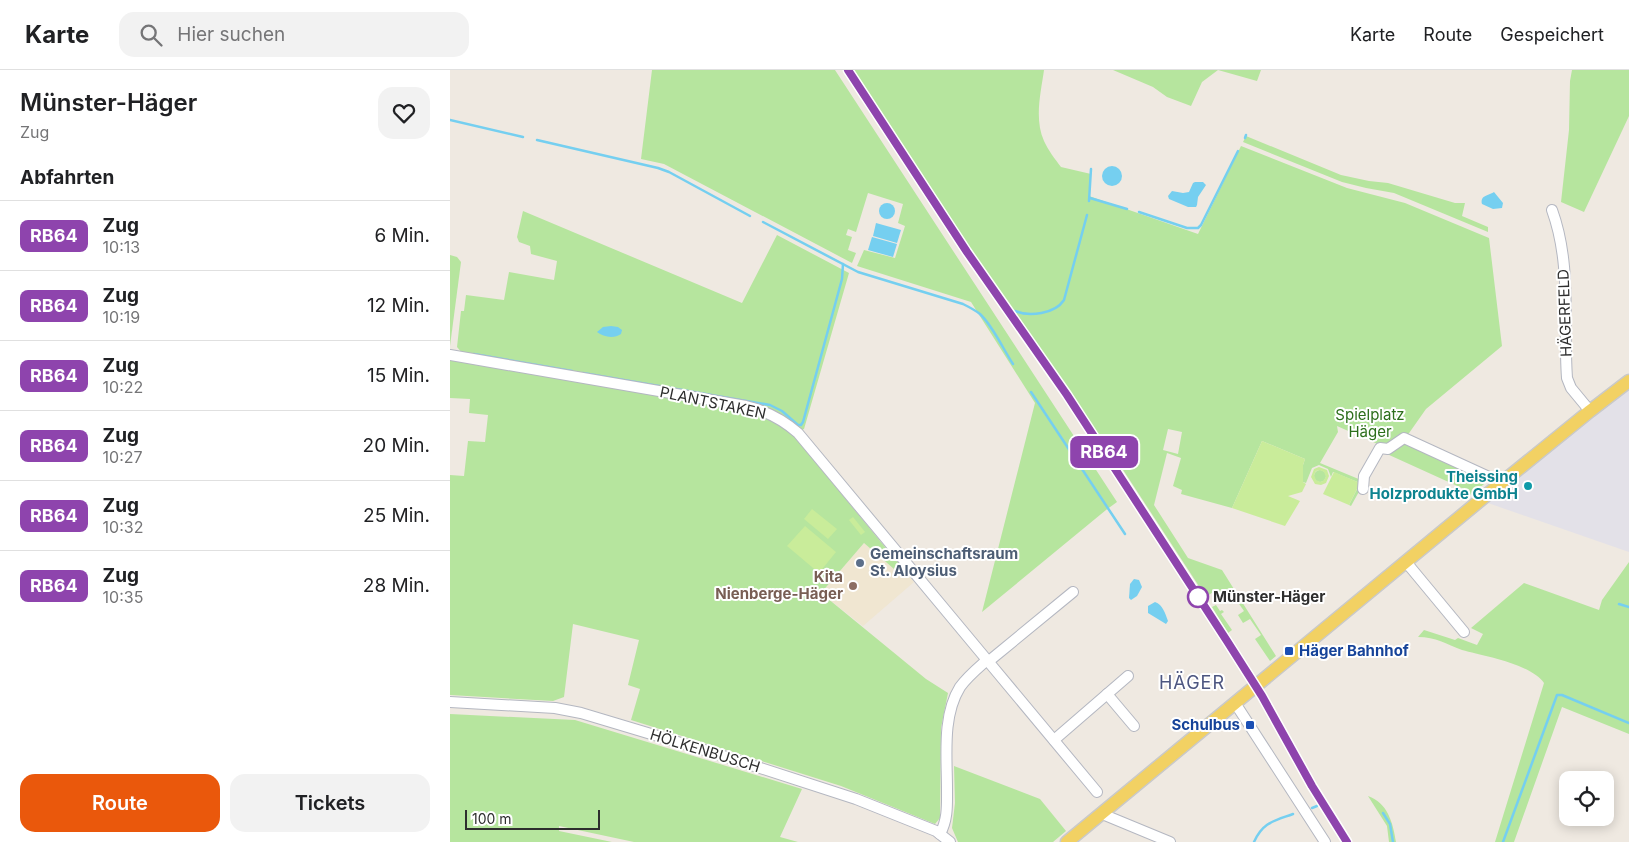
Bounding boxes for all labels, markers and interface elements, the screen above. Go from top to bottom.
search box [119,12,469,57]
text: Karte [25,20,89,49]
icon: search [137,21,165,49]
text: Hier suchen [177,23,285,46]
text: Karte [1350,24,1395,45]
text: Route [1423,24,1472,45]
text: Gespeichert [1500,24,1604,45]
button: heart [378,87,430,139]
text: Münster-Häger [20,88,197,117]
text: Zug [20,122,49,142]
text: Abfahrten [20,166,114,189]
text: Zug [103,214,139,237]
text: 6 Min. [374,224,430,247]
text: RB64 [30,225,78,246]
text: 10:13 [103,237,140,257]
street label: HÄGERFELD [1553,269,1576,357]
text: Zug [103,284,139,307]
text: 12 Min. [367,294,430,317]
text: RB64 [30,295,78,316]
text: 10:19 [103,307,140,327]
text: Zug [103,354,139,377]
text: 15 Min. [367,364,430,387]
text: RB64 [30,365,78,386]
text: 10:22 [103,377,143,397]
street label: PLANTSTAKEN [658,382,768,423]
park label: Spielplatz Häger [1335,405,1405,441]
text: Zug [103,424,139,447]
text: 20 Min. [363,434,430,457]
text: RB64 [30,435,78,456]
line badge: RB64 [1069,436,1139,468]
text: RB64 [1080,441,1128,462]
text: 10:27 [103,447,143,467]
place label: Theissing Holzprodukte GmbH [1370,467,1518,503]
marker: Theissing Holzprodukte GmbH [1522,480,1534,492]
text: Zug [103,494,139,517]
text: 25 Min. [363,504,430,527]
text: RB64 [30,505,78,526]
text: 10:32 [103,517,143,537]
place label: Gemeinschaftsraum St. Aloysius [870,544,1018,580]
marker: Gemeinschaftsraum St. Aloysius [854,557,866,569]
text: Zug [103,564,139,587]
place label: Kita Nienberge-Häger [715,567,843,603]
text: 28 Min. [363,574,430,597]
text: RB64 [30,575,78,596]
marker: Kita Nienberge-Häger [847,580,859,592]
marker: Münster-Häger [1187,586,1209,608]
text: 10:35 [103,587,143,607]
place label: Münster-Häger [1213,587,1325,606]
place label: Häger Bahnhof [1299,641,1409,660]
marker: Häger Bahnhof [1283,645,1295,657]
district label: HÄGER [1159,671,1225,693]
place label: Schulbus [1171,715,1240,734]
marker: Schulbus [1244,719,1256,731]
street label: HÖLKENBUSCH [648,725,763,776]
map controls [1559,771,1614,826]
button: locate [1559,771,1614,826]
button: Route [20,774,220,832]
button: Tickets [230,774,430,832]
scale bar [465,807,600,830]
text: 100 m [472,810,512,827]

